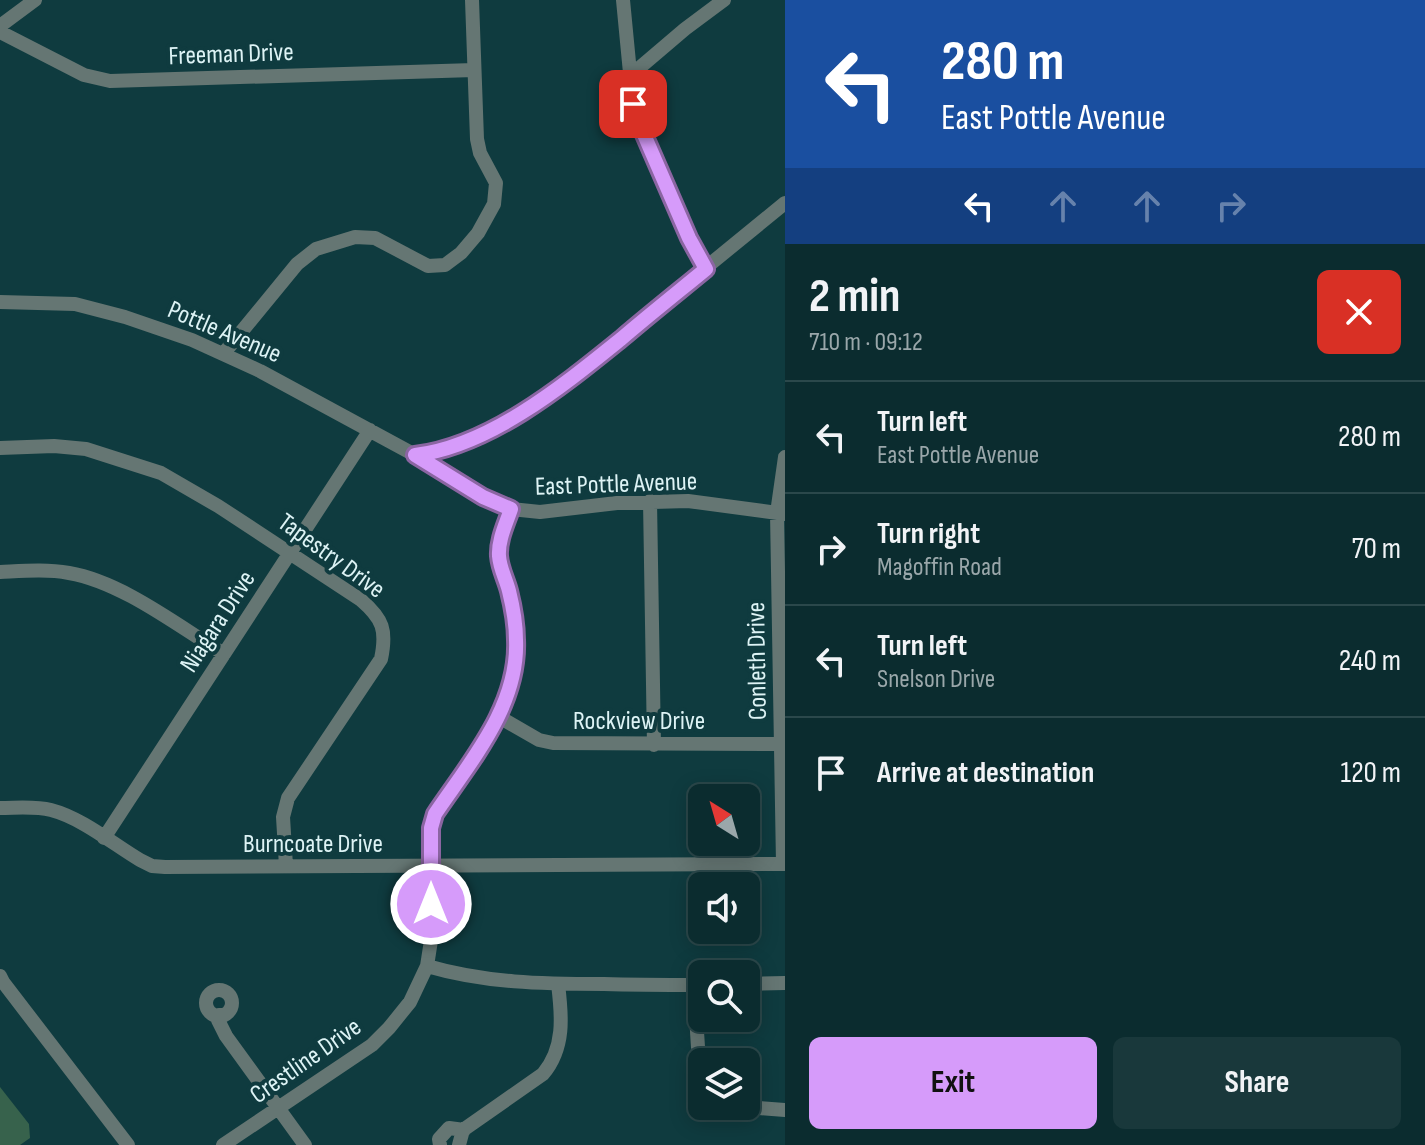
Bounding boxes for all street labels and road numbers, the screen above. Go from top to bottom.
street label: Freeman Drive [168,37,294,72]
street label: Pottle Avenue [163,295,286,370]
street label: East Pottle Avenue [534,466,698,503]
street label: Tapestry Drive [272,507,391,605]
street label: Niagara Drive [174,565,263,678]
street label: Conleth Drive [741,602,774,720]
street label: Rockview Drive [573,706,705,737]
street label: Burncoate Drive [243,829,383,860]
street label: Crestline Drive [244,1012,367,1111]

